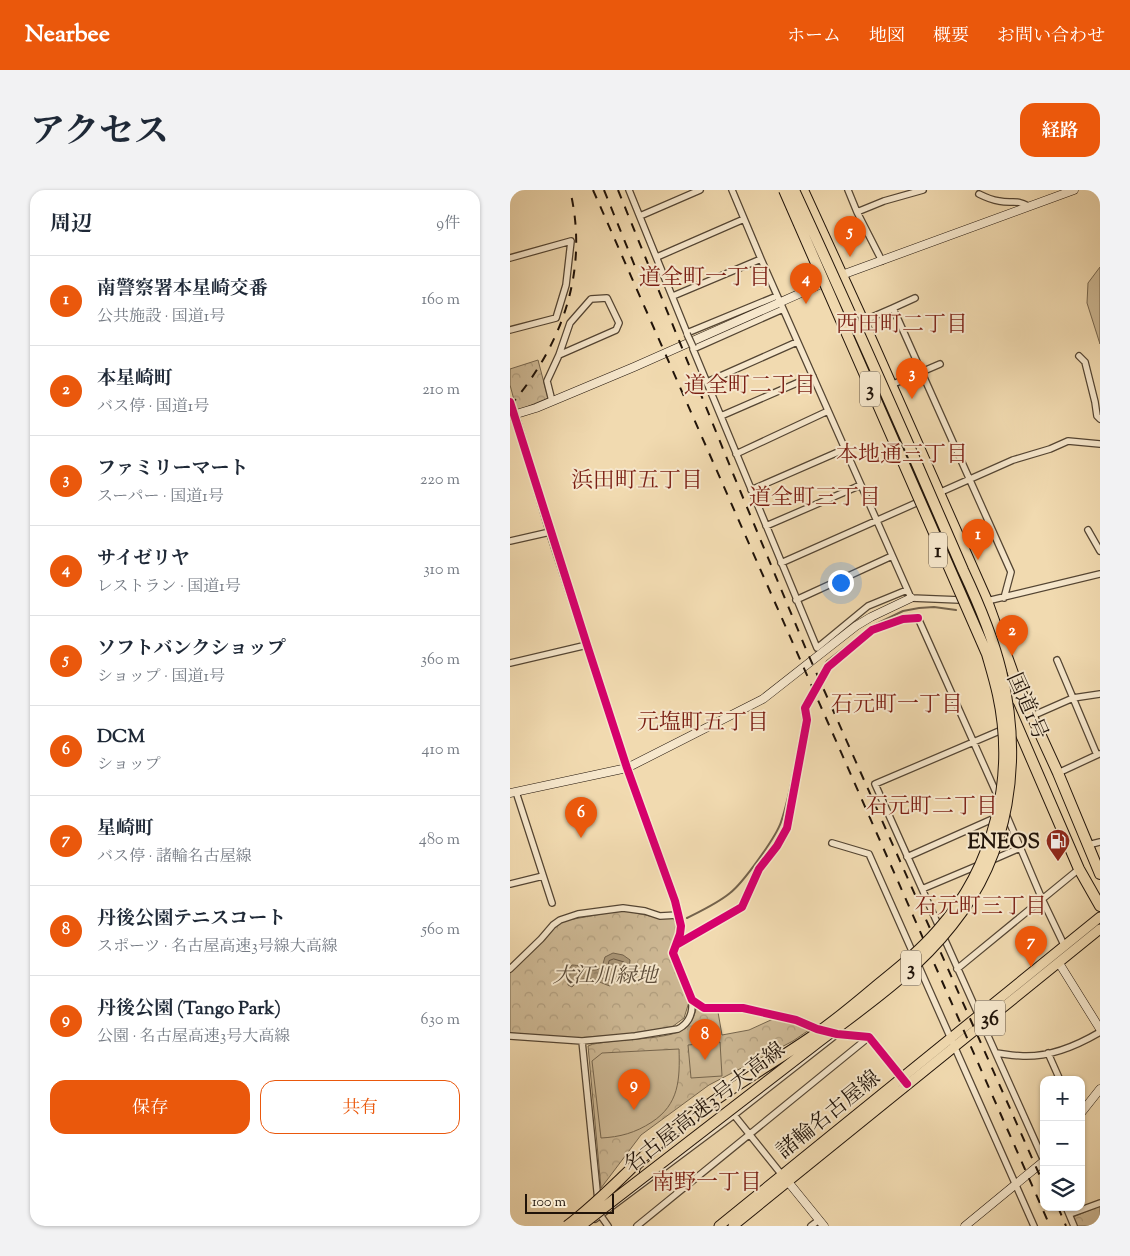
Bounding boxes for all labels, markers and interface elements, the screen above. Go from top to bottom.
text: Nearbee [25,18,110,52]
text: ホーム [787,24,841,50]
text: 地図 [869,24,905,50]
text: 概要 [933,24,969,50]
text: お問い合わせ [997,24,1105,50]
button: 経路 [1020,103,1100,157]
text: アクセス [30,108,169,159]
text: 周辺 [50,210,92,240]
text: 9件 [436,213,460,236]
pin: 5 [834,216,866,257]
district label: 道全町一丁目 [639,263,771,295]
pin: 4 [790,263,822,304]
text: 南警察署本星崎交番 [97,276,268,303]
text: 1 [63,289,69,312]
text: 160 m [422,289,460,312]
text: 公共施設 · 国道1号 [97,306,225,329]
district label: 西田町二丁目 [836,310,968,342]
pin: 3 [896,358,928,399]
text: 本星崎町 [97,366,173,393]
district label: 道全町二丁目 [684,371,816,403]
road number: 3 [860,372,880,406]
text: 2 [62,379,70,402]
text: 210 m [422,379,460,402]
text: バス停 · 国道1号 [97,396,209,419]
district label: 本地通三丁目 [836,440,968,472]
text: ファミリーマート [97,456,249,483]
district label: 浜田町五丁目 [571,466,703,498]
text: 3 [63,469,69,492]
text: 220 m [420,469,460,492]
district label: 道全町三丁目 [749,483,881,515]
text: スーパー · 国道1号 [97,486,224,509]
pin: 1 [962,519,994,560]
road number: 1 [929,532,947,568]
text: サイゼリヤ [97,546,190,573]
text: 4 [62,559,70,582]
text: 310 m [423,559,460,582]
your location [828,570,854,596]
text: レストラン · 国道1号 [97,576,241,599]
pin: 2 [996,615,1028,656]
text: ソフトバンクショップ [97,636,286,663]
text: 5 [63,649,69,672]
text: 360 m [421,649,460,672]
text: ショップ · 国道1号 [97,666,225,689]
street label: 国道1号 [998,669,1054,745]
district label: 石元町一丁目 [831,690,963,722]
district label: 元塩町五丁目 [637,708,769,740]
text: DCM [97,724,145,751]
text: 6 [62,739,70,762]
text: 410 m [422,739,460,762]
text: ショップ [97,754,161,777]
district label: 石元町二丁目 [866,792,998,824]
pin: 6 [565,797,597,838]
text: 星崎町 [97,816,154,843]
place label: ENEOS [967,828,1040,858]
fuel station icon: ENEOS [1045,828,1071,862]
text: 7 [62,829,70,852]
text: 480 m [419,829,460,852]
text: バス停 · 諸輪名古屋線 [97,846,252,869]
district label: 石元町三丁目 [915,892,1047,924]
text: 丹後公園テニスコート [97,906,286,933]
text: 8 [62,919,70,942]
text: 560 m [421,919,460,942]
pin: 7 [1015,926,1047,967]
text: スポーツ · 名古屋高速3号線大高線 [97,936,338,959]
road number: 3 [901,950,921,986]
park label: 大江川緑地 [553,962,659,992]
text: 丹後公園 (Tango Park) [97,996,281,1023]
road number: 36 [975,1000,1005,1036]
text: 9 [62,1009,70,1032]
text: 630 m [421,1009,460,1032]
pin: 8 [689,1019,721,1060]
text: 公園 · 名古屋高速3号大高線 [97,1026,290,1049]
street label: 名古屋高速3号大高線 [618,1036,792,1181]
street label: 諸輪名古屋線 [771,1064,888,1167]
pin: 9 [618,1069,650,1110]
map controls [1040,1076,1085,1211]
button: + [1040,1076,1085,1121]
button: 保存 [50,1080,250,1134]
button: 共有 [260,1080,460,1134]
button: − [1040,1121,1085,1166]
button: layers [1040,1166,1085,1211]
district label: 南野一丁目 [652,1168,762,1200]
scale bar [525,1191,614,1214]
text: 100 m [532,1193,566,1213]

